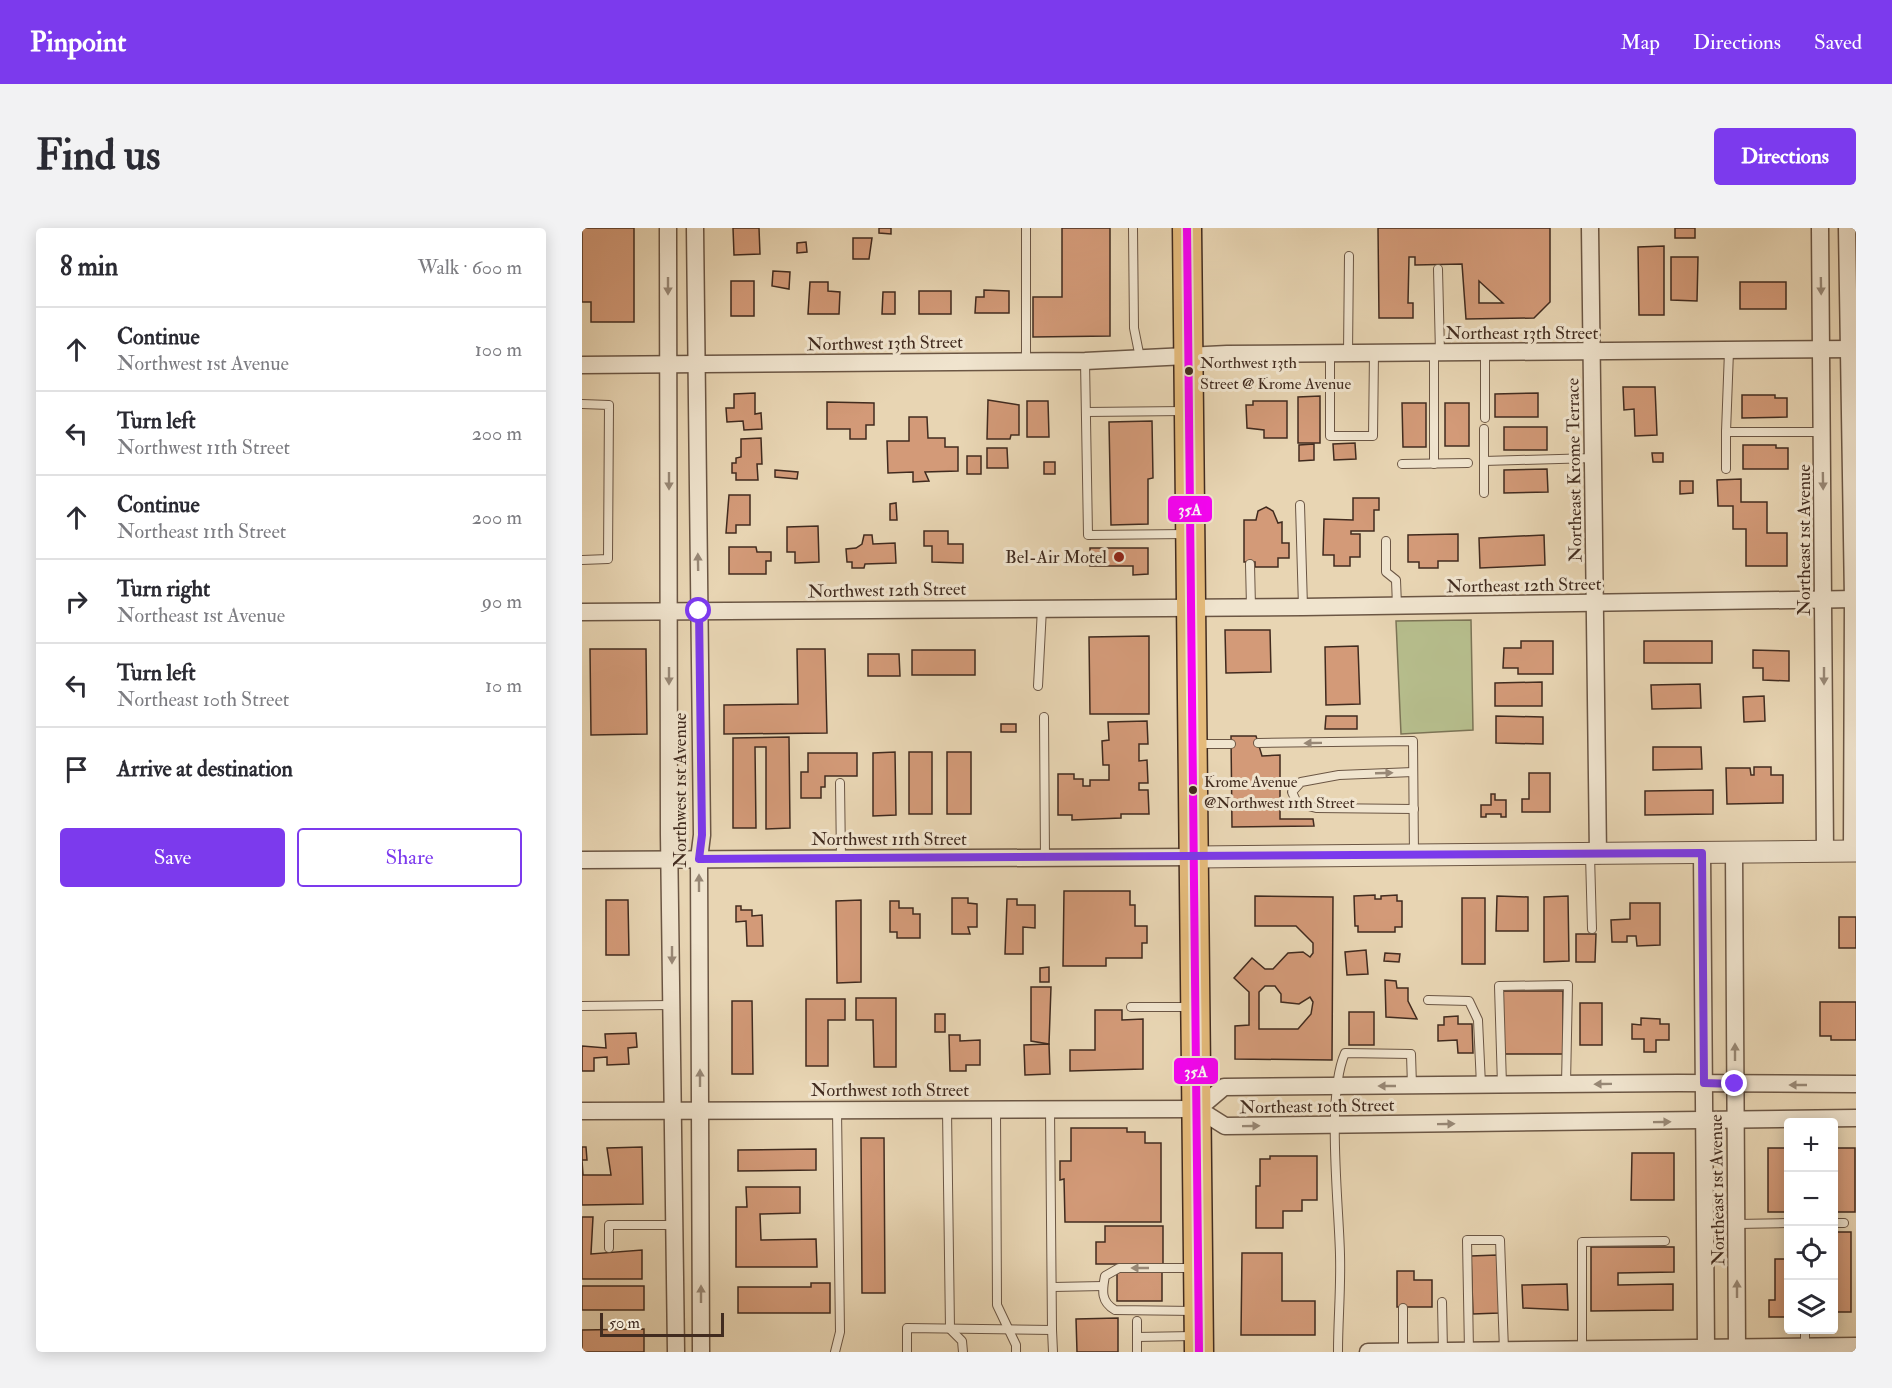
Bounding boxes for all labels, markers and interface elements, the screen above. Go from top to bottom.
text: Pinpoint [30,25,126,60]
text: Map [1620,29,1660,56]
text: Directions [1693,29,1781,56]
text: Saved [1814,29,1862,56]
button: Directions [1714,128,1856,185]
text: Find us [36,130,160,182]
text: 8 min [60,251,118,283]
text: Walk · 600 m [418,255,522,280]
one-way arrow [663,277,673,296]
one-way arrow [1816,277,1826,296]
street label: Northeast 13th Street [1446,322,1599,345]
text: Continue [117,323,200,351]
street label: Northwest 13th Street [807,331,963,356]
icon: ahead [60,333,93,366]
text: 100 m [475,337,522,362]
text: Northwest 1st Avenue [117,351,289,376]
place label: Northwest 13th Street @ Krome Avenue [1200,353,1351,394]
marker: Northwest 13th Street @ Krome Avenue [1183,365,1195,377]
street label: Northeast Krome Terrace [1561,377,1588,562]
text: Turn left [117,407,196,435]
icon: left [60,417,93,450]
text: 200 m [472,421,522,446]
text: Northwest 11th Street [117,435,290,460]
street label: Northeast 1st Avenue [1793,464,1816,616]
one-way arrow [664,472,674,491]
one-way arrow [1818,472,1827,491]
text: Continue [117,491,200,519]
line badge: 35A [1167,495,1213,523]
text: 35A [1178,500,1203,520]
icon: ahead [60,501,93,534]
text: 200 m [472,505,522,530]
text: Northeast 11th Street [117,519,286,544]
place label: Bel-Air Motel [1005,546,1107,569]
marker: Bel-Air Motel [1112,550,1126,564]
one-way arrow [694,552,703,571]
street label: Northeast 12th Street [1446,573,1602,598]
text: Turn right [117,575,210,603]
street label: Northwest 12th Street [808,578,967,603]
icon: right [60,585,93,618]
text: 90 m [482,589,522,614]
route start [685,597,711,623]
text: Northeast 1st Avenue [117,603,285,628]
text: Turn left [117,659,196,687]
one-way arrow [664,667,674,686]
one-way arrow [1819,667,1829,686]
icon: left [60,669,93,702]
text: 10 m [485,673,522,698]
text: Northeast 10th Street [117,687,289,712]
street label: Northwest 1st Avenue [669,712,692,867]
one-way arrow [1303,738,1322,747]
icon: arrive [60,753,93,786]
text: Arrive at destination [117,755,293,783]
one-way arrow [1375,769,1394,778]
place label: Krome Avenue @Northwest 11th Street [1204,772,1355,813]
marker: Krome Avenue @Northwest 11th Street [1187,784,1199,796]
button: Save [60,828,285,887]
button: Share [297,828,522,887]
street label: Northwest 11th Street [811,828,967,851]
one-way arrow [695,873,704,892]
one-way arrow [667,946,677,965]
one-way arrow [1730,1043,1740,1062]
line badge: 35A [1173,1057,1219,1085]
text: 35A [1184,1062,1209,1082]
one-way arrow [695,1068,705,1087]
route end [1721,1070,1747,1096]
street label: Northwest 10th Street [811,1079,969,1102]
one-way arrow [1593,1079,1612,1089]
one-way arrow [1788,1080,1807,1090]
one-way arrow [1377,1081,1396,1091]
street label: Northeast 10th Street [1239,1094,1395,1119]
street label: Northeast 1st Avenue [1705,1114,1730,1266]
one-way arrow [1653,1117,1672,1127]
map controls [1784,1118,1838,1334]
button: + [1784,1118,1838,1172]
one-way arrow [1437,1119,1456,1129]
one-way arrow [1242,1121,1261,1131]
button: − [1784,1172,1838,1226]
button: locate [1784,1226,1838,1280]
one-way arrow [1130,1263,1149,1273]
one-way arrow [1732,1280,1742,1299]
button: layers [1784,1280,1838,1334]
one-way arrow [696,1284,706,1303]
scale bar [600,1310,724,1338]
text: 50 m [609,1313,640,1333]

